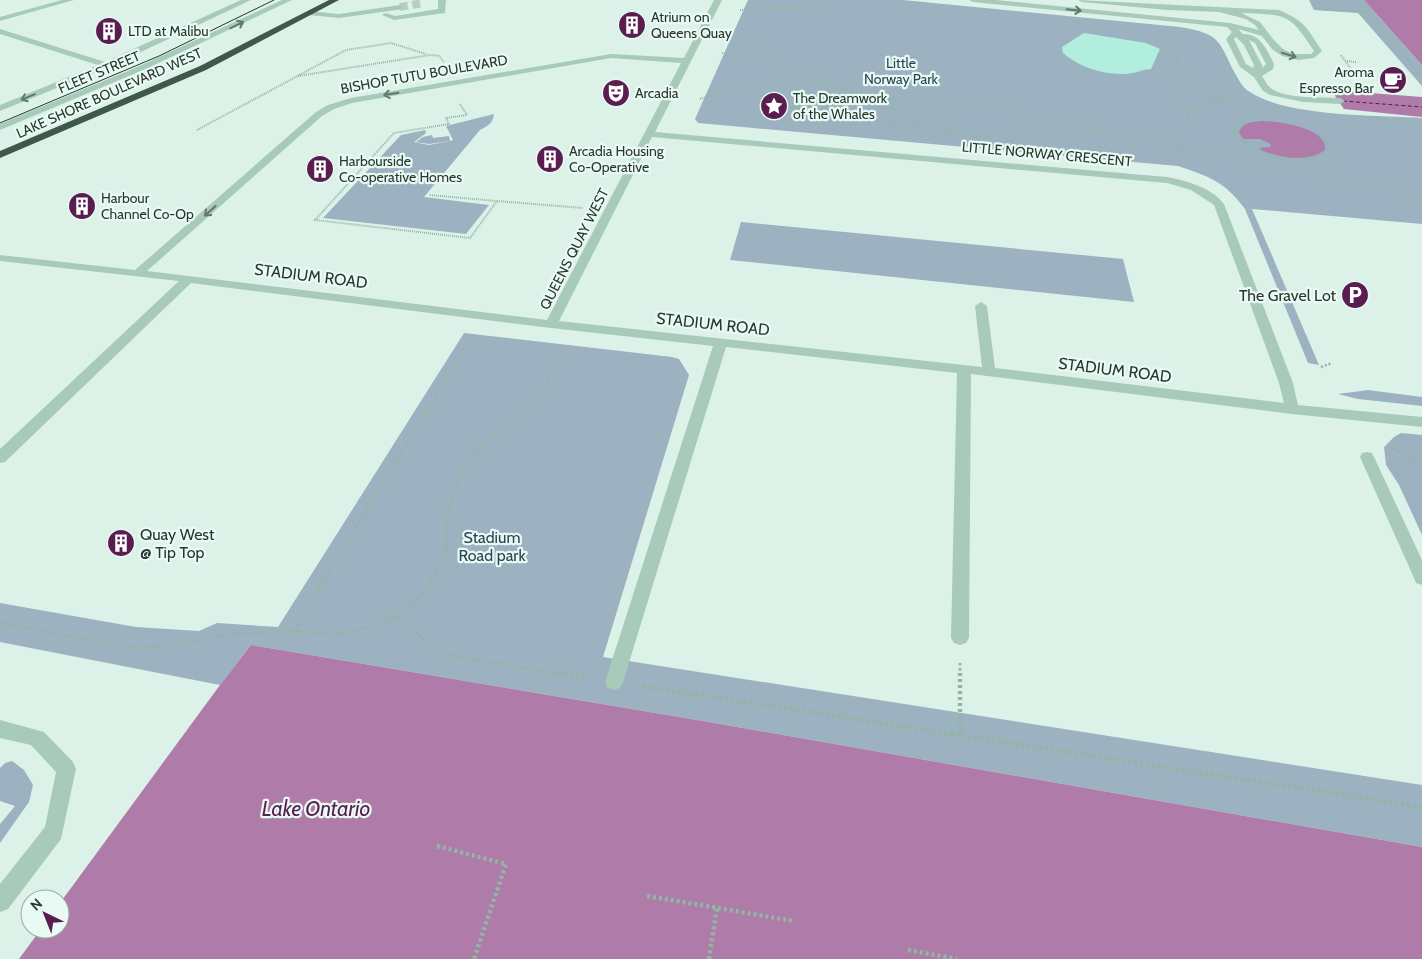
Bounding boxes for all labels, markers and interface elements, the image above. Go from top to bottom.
one-way arrow [1065,5,1081,15]
place label: Atrium on Queens Quay [651,8,732,42]
building icon: Atrium on Queens Quay [617,10,647,40]
building icon: LTD at Malibu [94,16,124,46]
one-way arrow [229,19,244,29]
place label: LTD at Malibu [128,22,209,40]
street label: LAKE SHORE BOULEVARD WEST [13,44,205,142]
street label: FLEET STREET [55,46,143,97]
street label: BISHOP TUTU BOULEVARD [339,50,509,98]
one-way arrow [1281,50,1297,60]
park label: Little Norway Park [864,54,939,88]
place label: Aroma Espresso Bar [1299,63,1375,97]
cafe icon: Aroma Espresso Bar [1378,65,1408,95]
theatre icon: Arcadia [601,78,631,108]
place label: Arcadia [635,84,679,102]
one-way arrow [383,89,399,99]
place label: The Dreamwork of the Whales [793,89,888,123]
place icon: The Dreamwork of the Whales [759,91,789,121]
one-way arrow [21,93,37,102]
street label: LITTLE NORWAY CRESCENT [961,138,1133,170]
place label: Arcadia Housing Co-Operative [569,142,665,176]
building icon: Arcadia Housing Co-Operative [535,144,565,174]
place label: Harbourside Co-operative Homes [339,152,462,186]
building icon: Harbourside Co-operative Homes [305,154,335,184]
street label: QUEENS QUAY WEST [536,185,613,313]
place label: Harbour Channel Co-Op [101,189,194,223]
building icon: Harbour Channel Co-Op [67,191,97,221]
one-way arrow [203,205,216,216]
street label: STADIUM ROAD [253,260,369,292]
parking icon: The Gravel Lot [1340,280,1370,310]
place label: The Gravel Lot [1239,286,1337,305]
street label: STADIUM ROAD [655,309,771,339]
street label: STADIUM ROAD [1057,354,1173,386]
place label: Quay West @ Tip Top [140,525,215,562]
building icon: Quay West @ Tip Top [106,528,136,558]
park label: Stadium Road park [458,528,526,565]
water label: Lake Ontario [262,796,370,821]
north arrow [20,889,70,939]
text: N [26,895,46,914]

